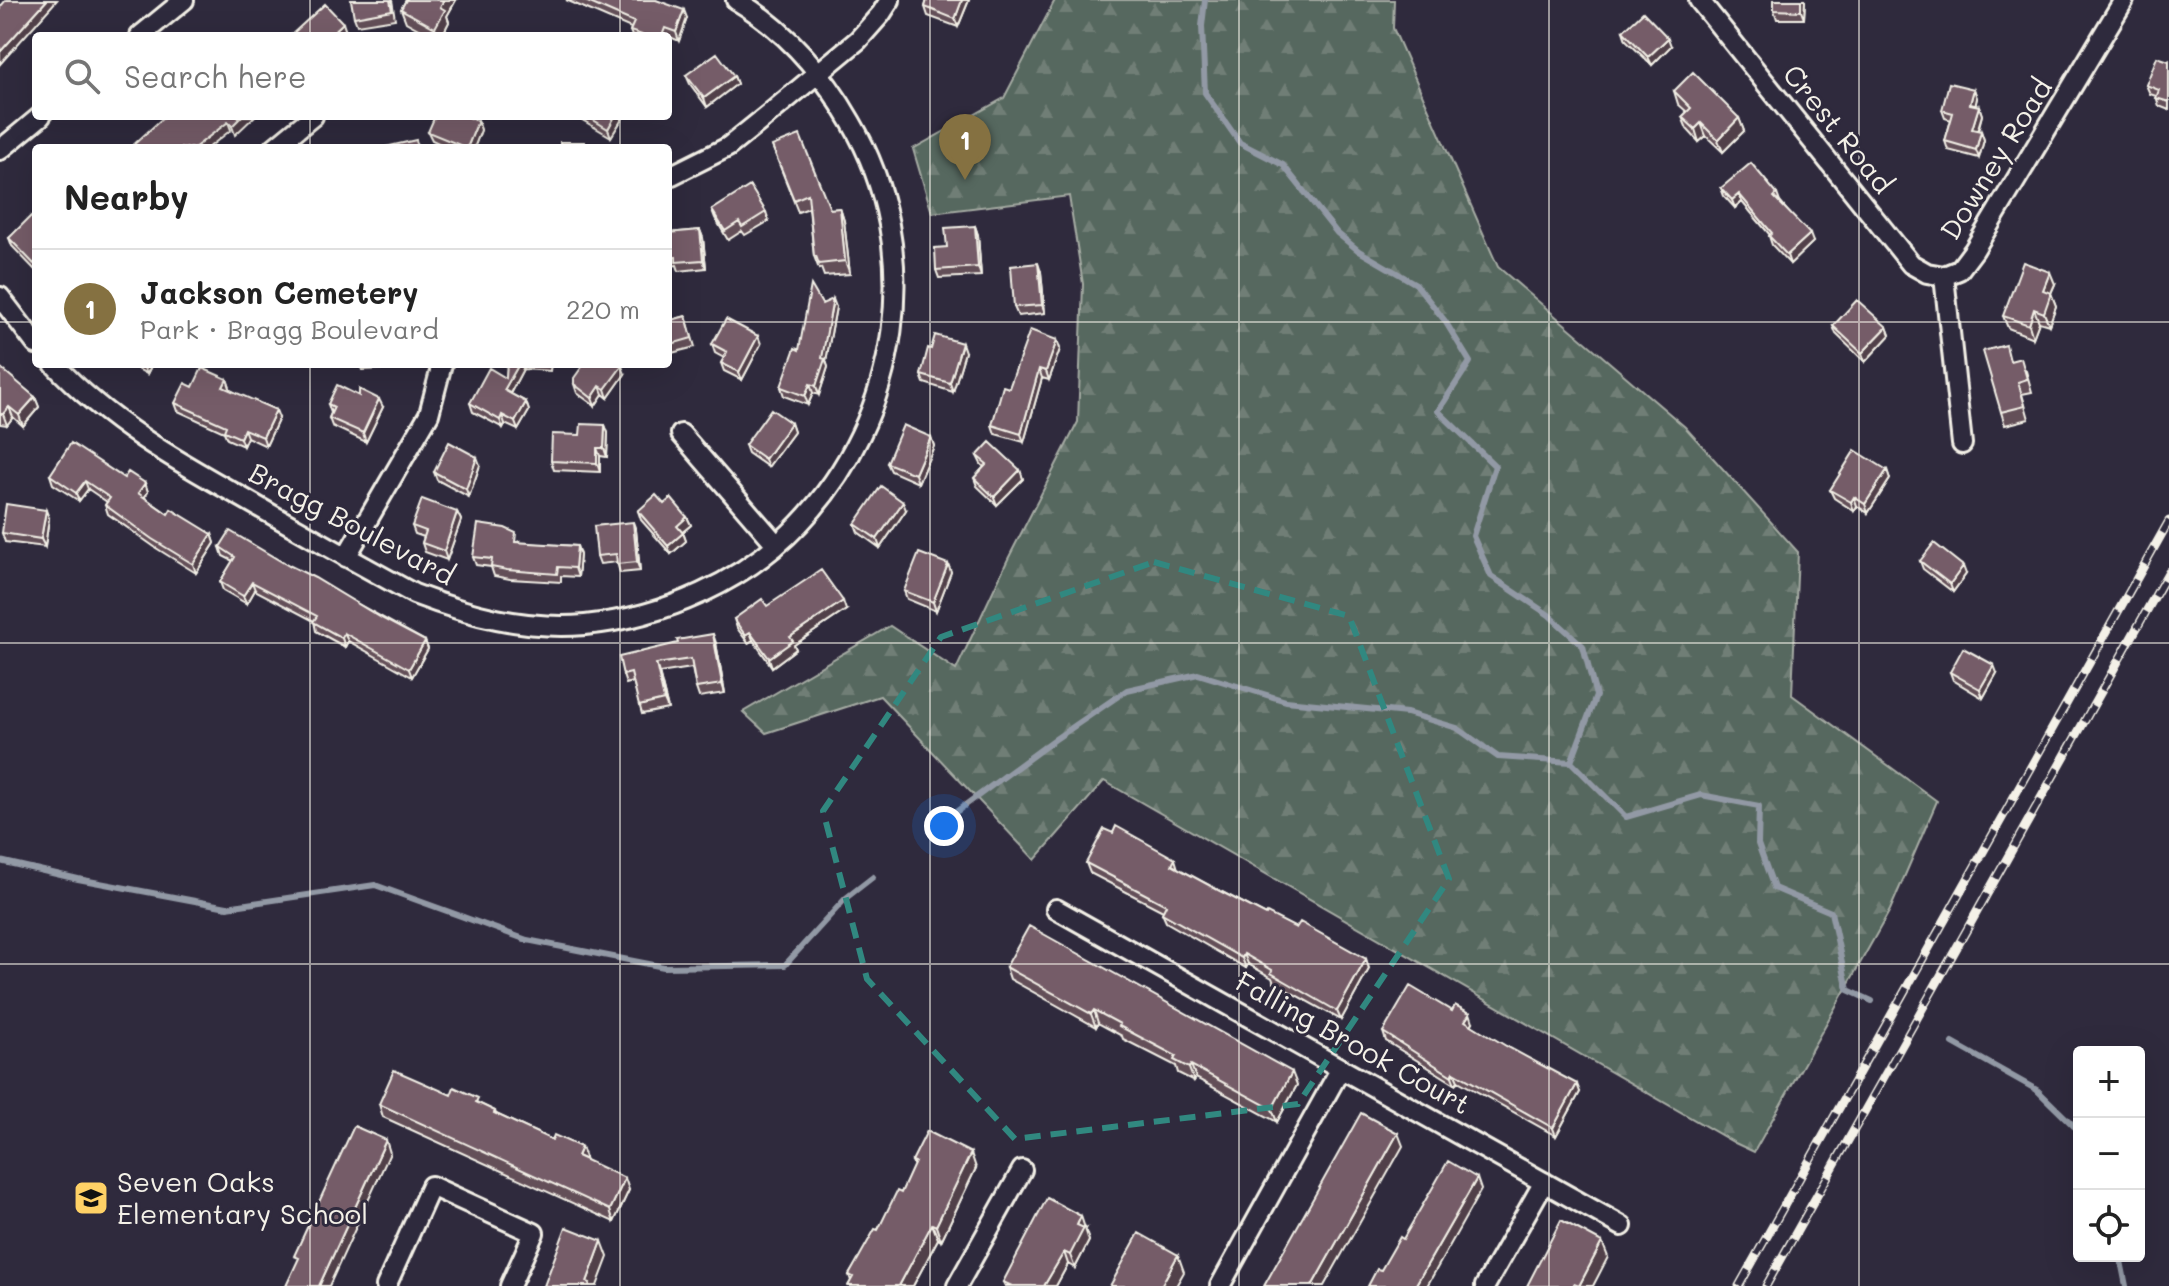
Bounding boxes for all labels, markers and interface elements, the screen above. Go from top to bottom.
search box [32,32,672,120]
icon: search [60,54,104,98]
text: Search here [124,56,307,96]
street label: Crest Road [1776,56,1902,200]
street label: Downey Road [1931,71,2059,246]
pin: 1 [939,114,991,180]
text: Nearby [64,174,189,219]
text: Jackson Cemetery [140,272,419,312]
text: 1 [84,292,96,326]
text: 220 m [566,292,640,326]
text: Park · Bragg Boulevard [140,312,439,346]
street label: Bragg Boulevard [243,454,462,593]
your location [924,806,964,846]
street label: Falling Brook Court [1230,963,1477,1122]
map controls [2073,1046,2145,1262]
button: + [2073,1046,2145,1118]
button: − [2073,1118,2145,1190]
place label: Seven Oaks Elementary School [117,1163,368,1231]
school or university icon: Seven Oaks Elementary School [72,1179,110,1217]
button: locate [2073,1190,2145,1262]

